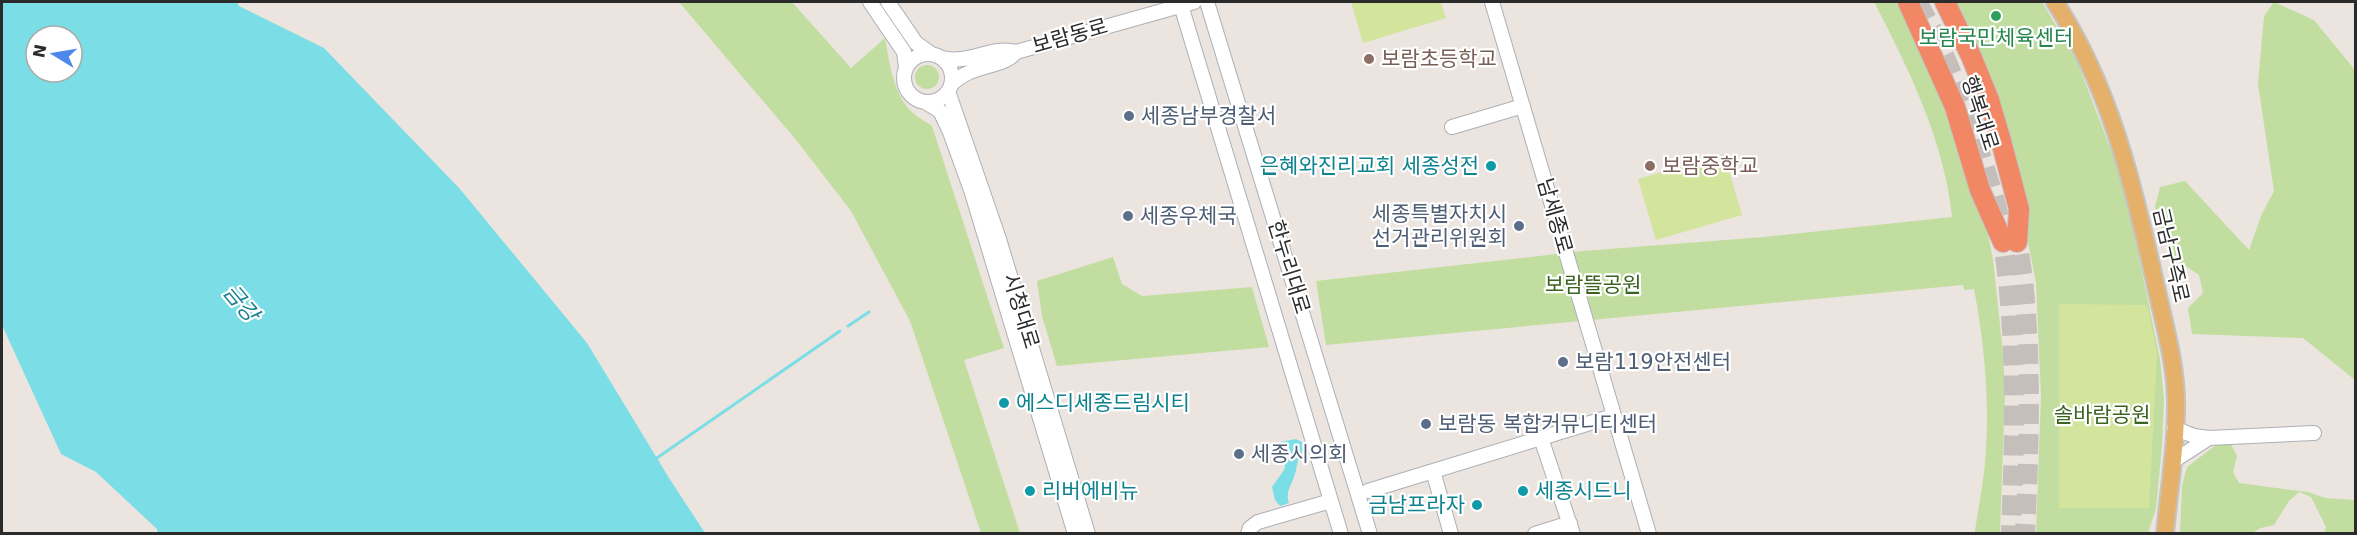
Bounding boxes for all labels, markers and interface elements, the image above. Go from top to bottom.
marker: 보람국민체육센터 [1989,9,2003,23]
street label: 보람동로 [1030,14,1110,58]
north arrow [24,24,84,84]
place label: 보람국민체육센터 [1919,26,2073,50]
text: N [29,43,50,60]
place label: 보람초등학교 [1381,47,1497,71]
marker: 보람초등학교 [1362,52,1376,66]
street label: 행복대로 [1957,73,2003,153]
place label: 세종남부경찰서 [1141,104,1276,128]
marker: 세종남부경찰서 [1122,109,1136,123]
place label: 은혜와진리교회 세종성전 [1260,154,1479,178]
place label: 보람중학교 [1662,154,1759,178]
marker: 은혜와진리교회 세종성전 [1484,159,1498,173]
marker: 보람중학교 [1643,159,1657,173]
street label: 남세종로 [1533,176,1577,256]
place label: 세종특별자치시 선거관리위원회 [1372,202,1507,250]
place label: 세종우체국 [1140,204,1237,228]
street label: 금남구즉로 [2148,205,2194,305]
marker: 세종우체국 [1121,209,1135,223]
street label: 한누리대로 [1263,217,1315,317]
marker: 세종특별자치시 선거관리위원회 [1512,219,1526,233]
street label: 시청대로 [998,271,1044,351]
park label: 보람뜰공원 [1545,273,1641,297]
water label: 금강 [218,279,265,329]
place label: 보람119안전센터 [1575,350,1731,374]
marker: 보람119안전센터 [1556,355,1570,369]
place label: 에스디세종드림시티 [1016,391,1190,415]
marker: 에스디세종드림시티 [997,396,1011,410]
park label: 솔바람공원 [2054,403,2150,427]
place label: 보람동 복합커뮤니티센터 [1438,412,1657,436]
marker: 보람동 복합커뮤니티센터 [1419,417,1433,431]
place label: 세종시의회 [1251,442,1348,466]
marker: 세종시의회 [1232,447,1246,461]
place label: 리버에비뉴 [1042,479,1139,503]
place label: 세종시드니 [1535,479,1632,503]
marker: 리버에비뉴 [1023,484,1037,498]
marker: 세종시드니 [1516,484,1530,498]
place label: 금남프라자 [1368,493,1465,517]
marker: 금남프라자 [1470,498,1484,512]

